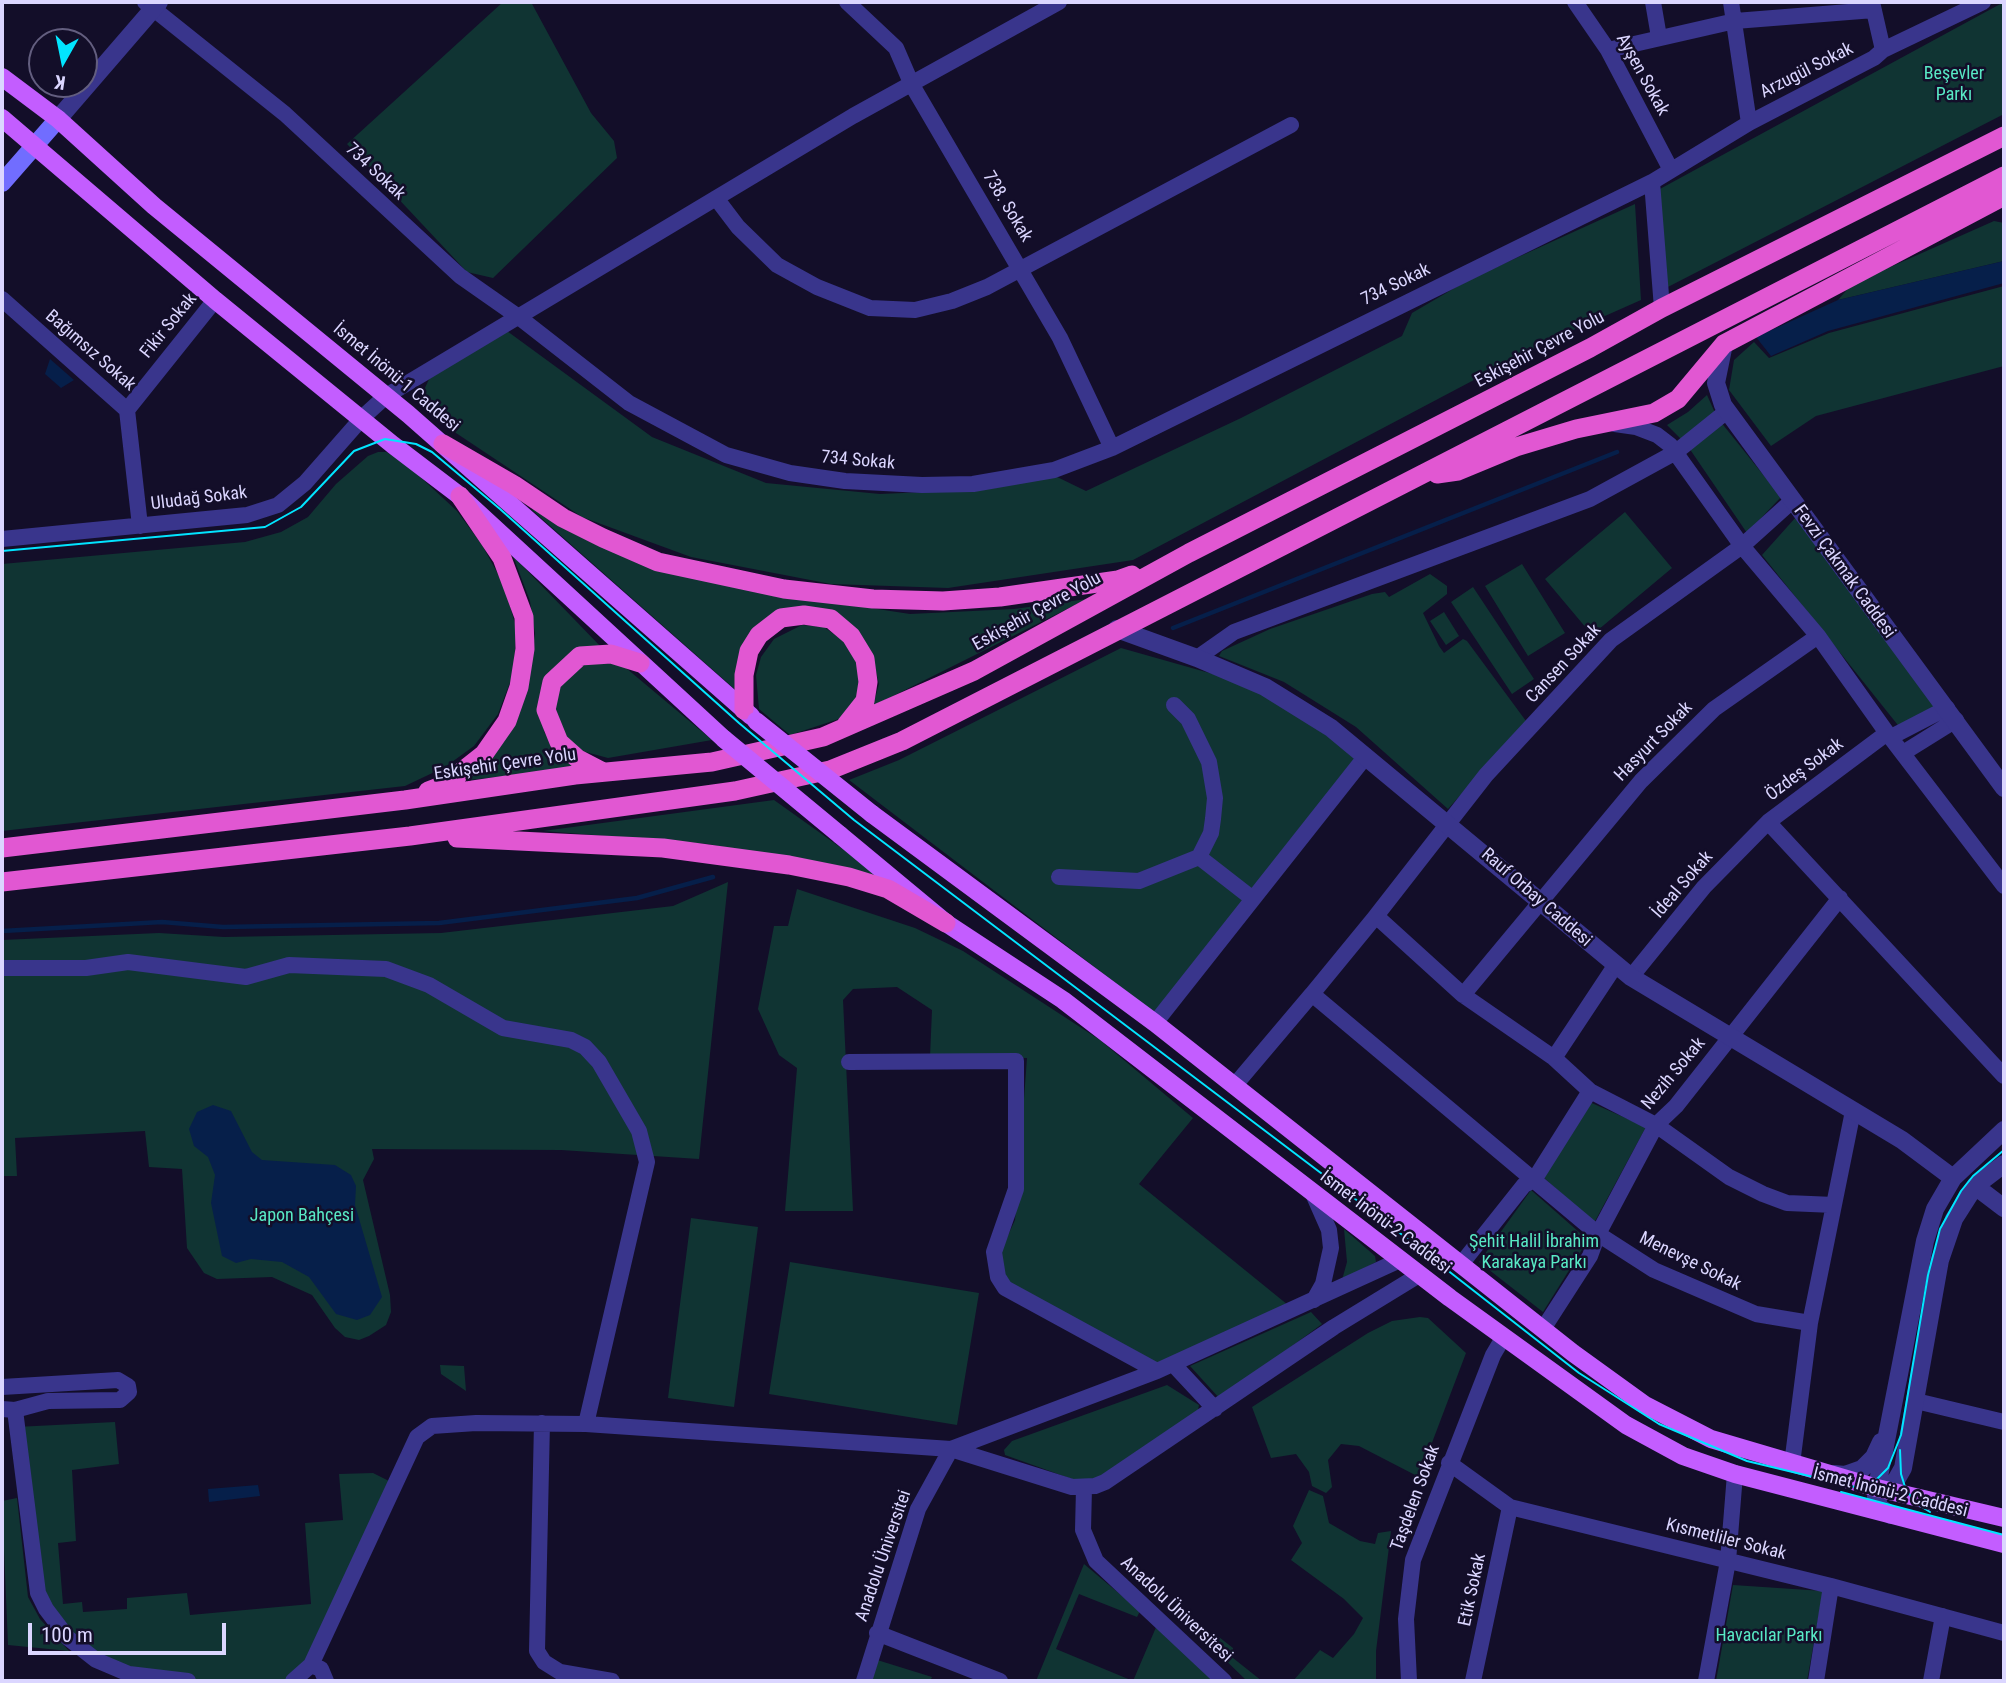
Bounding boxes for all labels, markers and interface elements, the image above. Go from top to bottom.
north arrow [28,28,98,98]
street label: Ayşen Sokak [1611,30,1673,120]
street label: Arzugül Sokak [1757,38,1857,104]
park label: Beşevler Parkı [1924,63,1984,106]
text: K [53,70,67,94]
street label: 734 Sokak [341,139,409,205]
street label: 738. Sokak [977,168,1037,246]
street label: 734 Sokak [1358,259,1434,311]
street label: Fikir Sokak [136,289,202,363]
street label: Bağımsız Sokak [40,306,140,396]
street label: Eskişehir Çevre Yolu [1472,307,1608,393]
street label: İsmet İnönü-1 Caddesi [328,319,464,437]
street label: 734 Sokak [820,447,896,475]
street label: Uludağ Sokak [150,482,248,516]
street label: Fevzi Çakmak Caddesi [1788,501,1900,643]
street label: Eskişehir Çevre Yolu [969,568,1105,656]
street label: Cansen Sokak [1522,620,1606,708]
street label: Hasyurt Sokak [1611,698,1697,786]
street label: Özdeş Sokak [1762,734,1848,806]
street label: Eskişehir Çevre Yolu [433,744,577,786]
street label: Rauf Orbay Caddesi [1476,844,1596,952]
street label: İdeal Sokak [1648,847,1718,923]
street label: Nezih Sokak [1638,1033,1710,1115]
street label: İsmet İnönü-2 Caddesi [1315,1167,1455,1279]
park label: Japon Bahçesi [250,1205,354,1227]
street label: Menevşe Sokak [1635,1228,1745,1296]
park label: Şehit Halil İbrahim Karakaya Parkı [1469,1231,1599,1274]
street label: Taşdelen Sokak [1387,1442,1445,1554]
street label: İsmet İnönü-2 Caddesi [1810,1463,1970,1523]
street label: Anadolu Üniversitei [851,1488,917,1624]
street label: Kısmetliler Sokak [1664,1515,1788,1565]
street label: Anadolu Üniversitesi [1115,1552,1237,1668]
street label: Etik Sokak [1455,1552,1491,1628]
scale bar [32,1610,229,1654]
text: 100 m [41,1623,93,1647]
park label: Havacılar Parkı [1715,1625,1823,1647]

